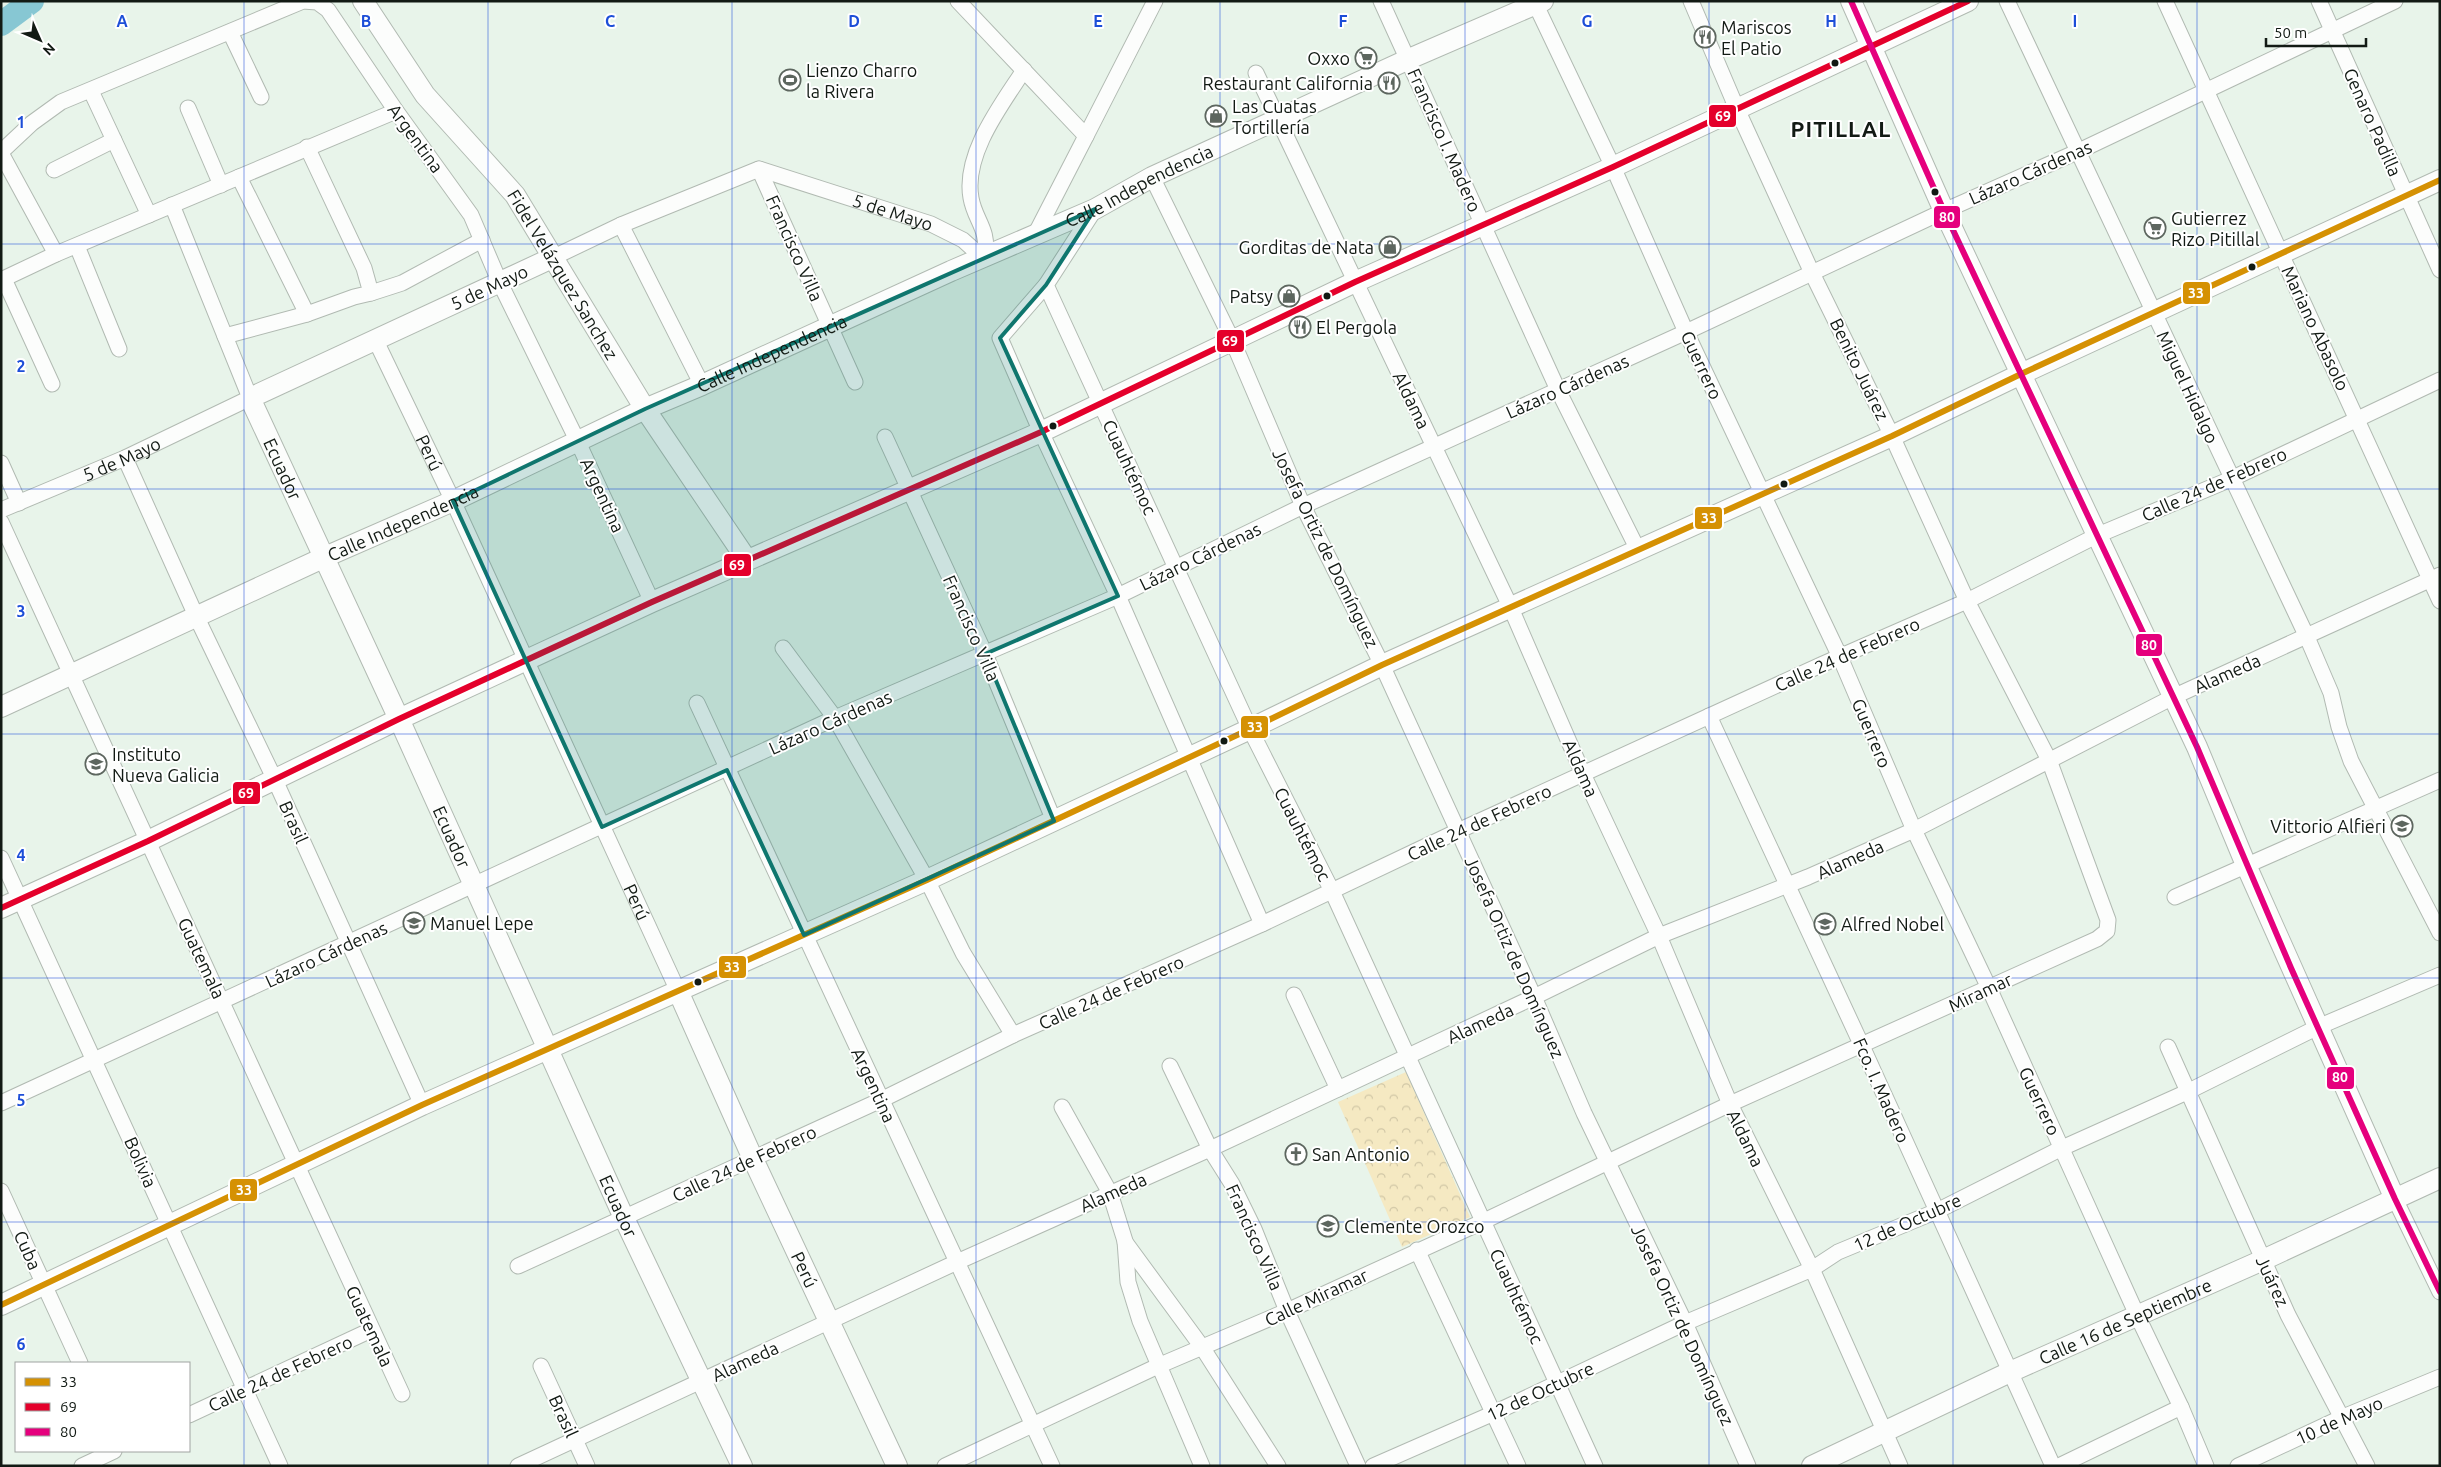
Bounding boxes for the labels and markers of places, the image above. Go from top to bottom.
place label: Mariscos El Patio [1721,17,1792,58]
restaurant icon: Mariscos El Patio [1693,25,1717,49]
supermarket icon: Oxxo [1354,46,1378,70]
place label: Oxxo [1307,48,1350,68]
unlabelled marker [1830,58,1840,68]
place label: Lienzo Charro la Rivera [806,60,917,101]
sports icon: Lienzo Charro la Rivera [778,68,802,92]
restaurant icon: Restaurant California [1377,71,1401,95]
place label: Restaurant California [1202,73,1373,93]
place label: Las Cuatas Tortillería [1232,96,1317,137]
shop icon: Las Cuatas Tortillería [1204,104,1228,128]
unlabelled marker [1930,187,1940,197]
place label: Gutierrez Rizo Pitillal [2171,208,2260,249]
supermarket icon: Gutierrez Rizo Pitillal [2143,216,2167,240]
shop icon: Gorditas de Nata [1378,235,1402,259]
place label: Gorditas de Nata [1239,237,1374,257]
unlabelled marker [2247,262,2257,272]
shop icon: Patsy [1277,284,1301,308]
place label: Patsy [1230,286,1273,306]
unlabelled marker [1322,291,1332,301]
restaurant icon: El Pergola [1288,315,1312,339]
place label: El Pergola [1316,317,1397,337]
unlabelled marker [1048,421,1058,431]
unlabelled marker [1779,479,1789,489]
unlabelled marker [1219,736,1229,746]
place label: Instituto Nueva Galicia [112,744,219,785]
school or university icon: Instituto Nueva Galicia [84,752,108,776]
school or university icon: Vittorio Alfieri [2390,814,2414,838]
place label: Vittorio Alfieri [2270,816,2386,836]
school or university icon: Manuel Lepe [402,911,426,935]
school or university icon: Alfred Nobel [1813,912,1837,936]
place label: Manuel Lepe [430,913,534,933]
place label: Alfred Nobel [1841,914,1945,934]
unlabelled marker [693,977,703,987]
church icon: San Antonio [1284,1142,1308,1166]
place label: San Antonio [1312,1144,1410,1164]
school or university icon: Clemente Orozco [1316,1214,1340,1238]
place label: Clemente Orozco [1344,1216,1485,1236]

